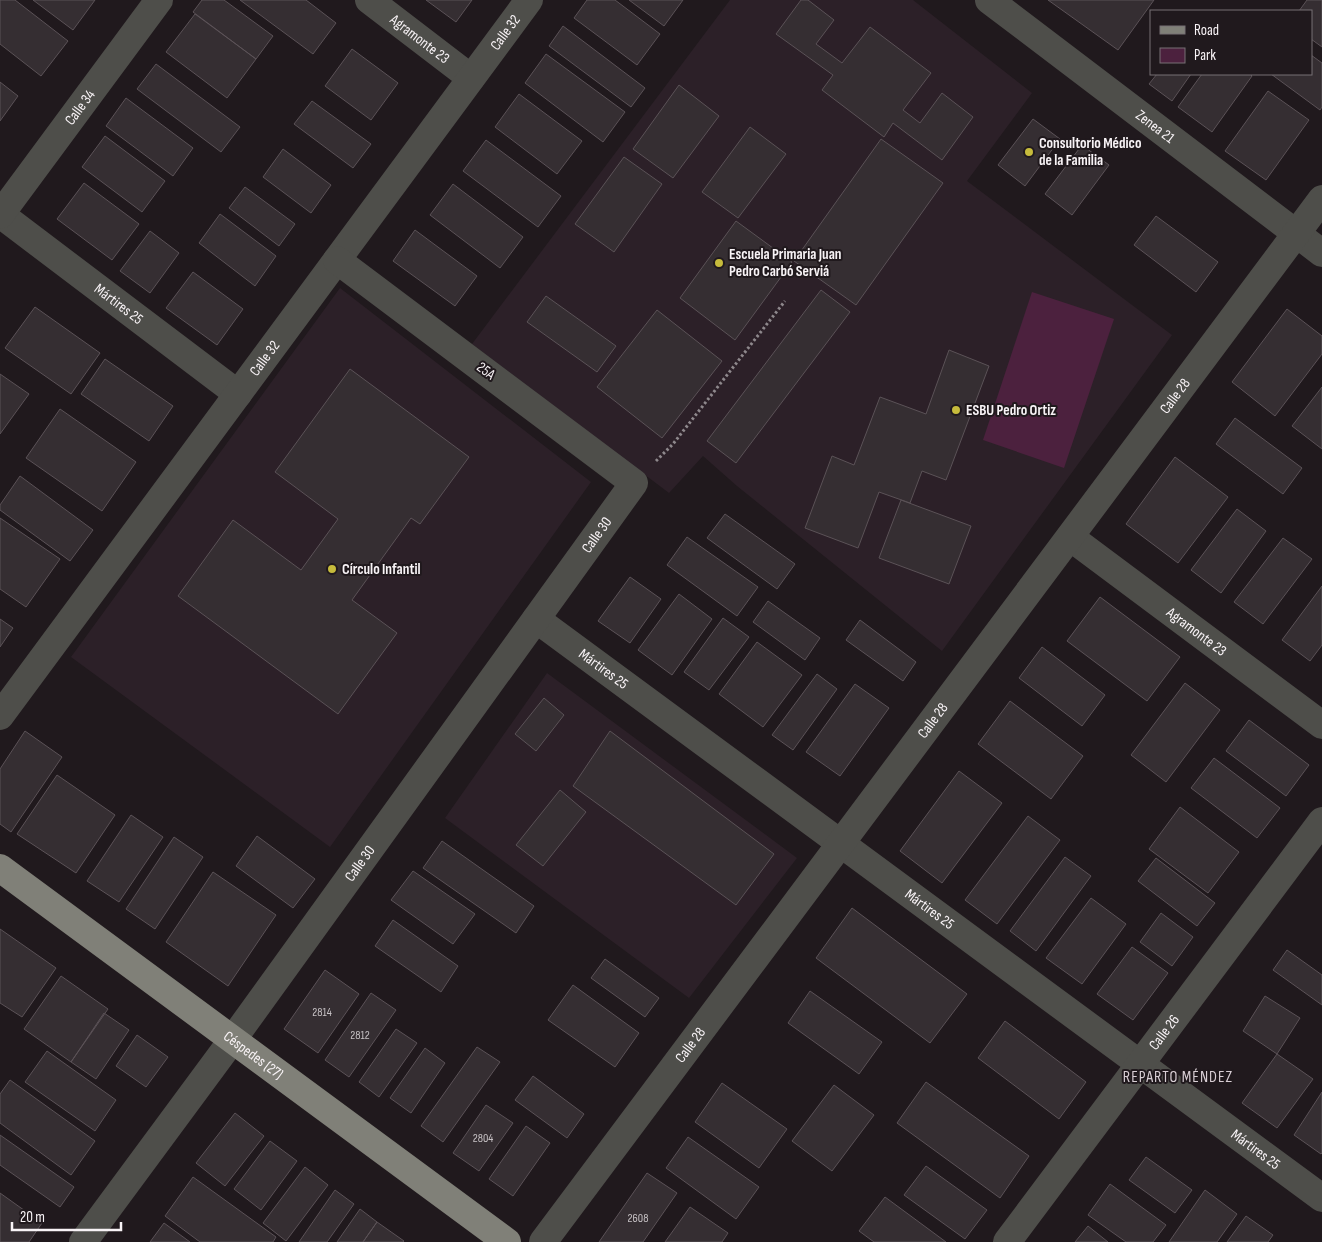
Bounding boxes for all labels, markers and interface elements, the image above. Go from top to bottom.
street label: Agramonte 23 [385,9,454,68]
legend [1150,10,1312,75]
street label: Calle 32 [486,11,524,54]
text: Road [1194,21,1219,40]
text: Park [1194,46,1216,65]
street label: Calle 34 [60,86,99,129]
street label: Zenea 21 [1132,106,1179,148]
place label: Consultorio Médico de la Familia [1039,134,1141,170]
marker: Consultorio Médico de la Familia [1023,146,1035,158]
place label: Escuela Primaria Juan Pedro Carbó Serviá [729,245,841,281]
marker: Escuela Primaria Juan Pedro Carbó Serviá [713,257,725,269]
street label: Mártires 25 [91,279,147,329]
street label: Calle 32 [245,337,284,380]
street label: 25A [473,358,500,385]
street label: Calle 28 [1155,374,1194,417]
place label: ESBU Pedro Ortiz [966,401,1056,420]
marker: ESBU Pedro Ortiz [950,404,962,416]
street label: Calle 30 [577,513,616,557]
place label: Círculo Infantil [342,560,421,579]
marker: Círculo Infantil [326,563,338,575]
street label: Agramonte 23 [1162,602,1231,660]
street label: Mártires 25 [575,644,632,693]
street label: Calle 28 [913,699,952,742]
street label: Calle 30 [340,842,379,885]
street label: Mártires 25 [901,885,958,933]
house number: 2814 [312,1005,332,1020]
street label: Calle 26 [1144,1011,1183,1054]
street label: Calle 28 [671,1023,710,1066]
street label: Céspedes (27) [220,1027,287,1083]
house number: 2812 [350,1028,370,1043]
district label: REPARTO MÉNDEZ [1123,1068,1233,1087]
street label: Mártires 25 [1227,1125,1284,1174]
house number: 2804 [473,1131,493,1146]
scale bar [12,1200,121,1232]
text: 20 m [20,1208,45,1227]
house number: 2608 [628,1211,648,1226]

